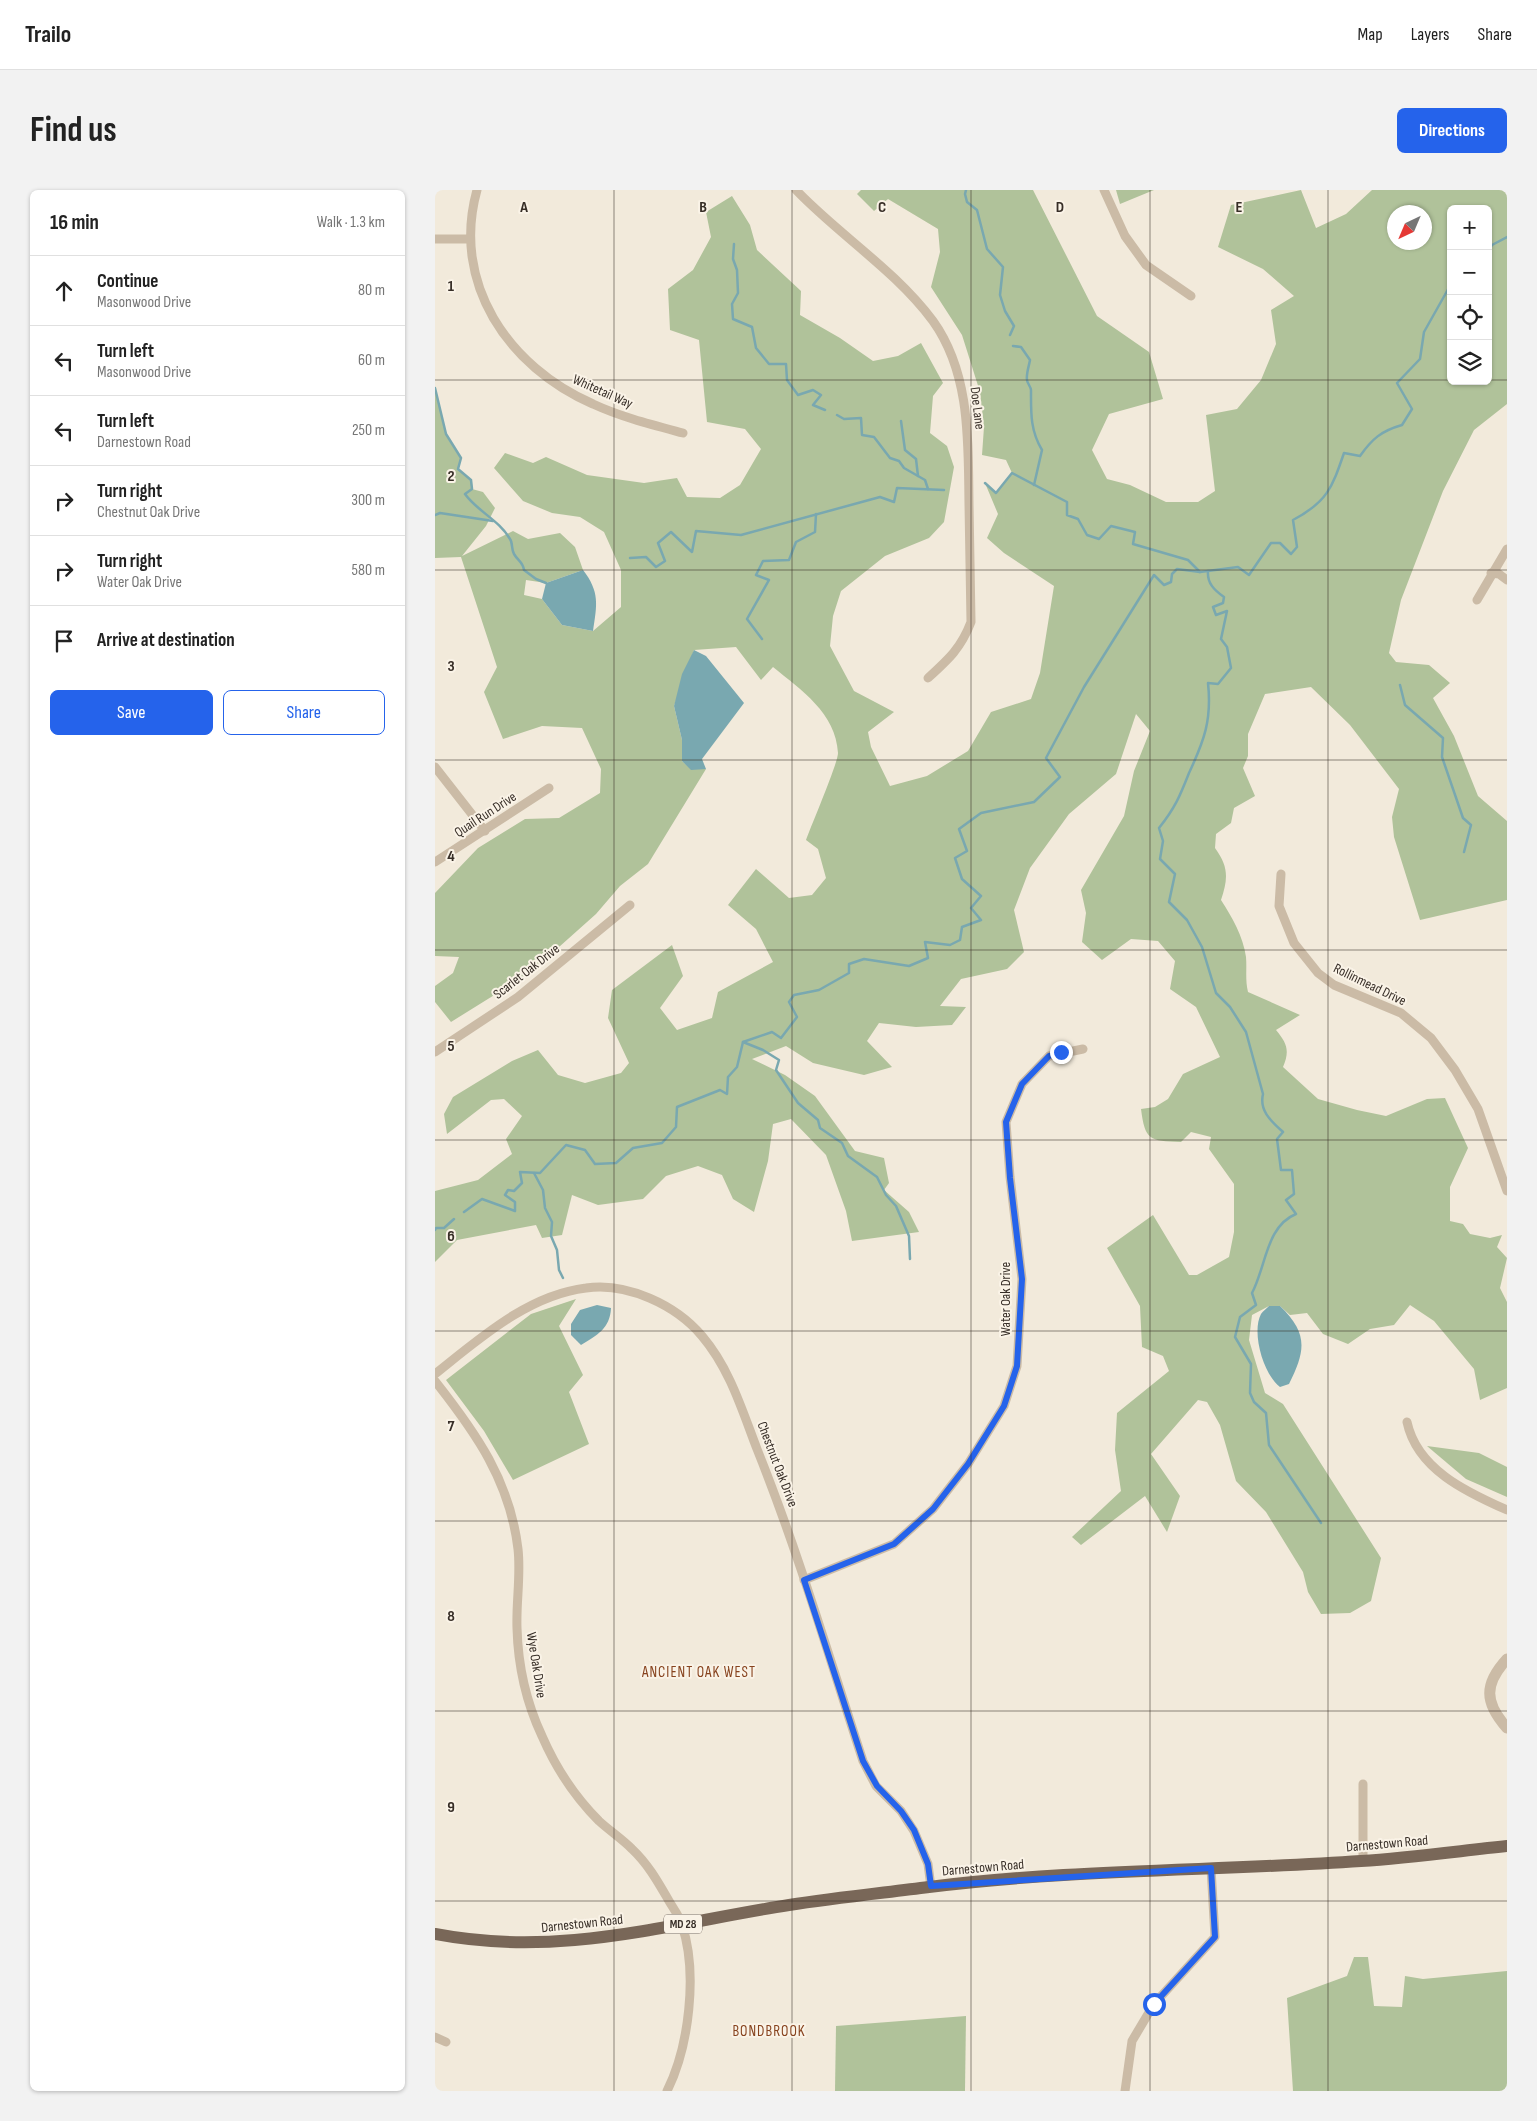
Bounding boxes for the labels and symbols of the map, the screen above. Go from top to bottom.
text: A [519,198,528,217]
text: B [699,198,707,217]
text: C [878,198,886,217]
text: D [1056,198,1064,217]
text: E [1236,198,1243,217]
north arrow [1387,205,1432,250]
text: 1 [448,277,455,296]
street label: Whitetail Way [570,371,636,412]
street label: Doe Lane [966,386,989,430]
text: 2 [447,467,455,486]
text: 3 [447,657,455,676]
street label: Quail Run Drive [451,788,519,841]
text: 4 [447,847,455,866]
street label: Scarlet Oak Drive [490,940,563,1003]
street label: Rollinmead Drive [1331,960,1409,1009]
text: 5 [447,1037,455,1056]
route end [1050,1041,1073,1064]
text: 6 [447,1227,455,1246]
street label: Water Oak Drive [997,1262,1014,1336]
text: 7 [448,1417,455,1436]
street label: Chestnut Oak Drive [753,1419,802,1509]
text: 8 [447,1607,455,1626]
street label: Wye Oak Drive [523,1631,550,1699]
district label: ANCIENT OAK WEST [641,1663,756,1682]
text: 9 [447,1798,455,1817]
street label: Darnestown Road [1345,1831,1429,1856]
street label: Darnestown Road [941,1855,1025,1880]
street label: Darnestown Road [540,1911,624,1936]
road number: MD 28 [664,1915,702,1934]
route start [1143,1993,1166,2016]
district label: BONDBROOK [732,2022,806,2041]

